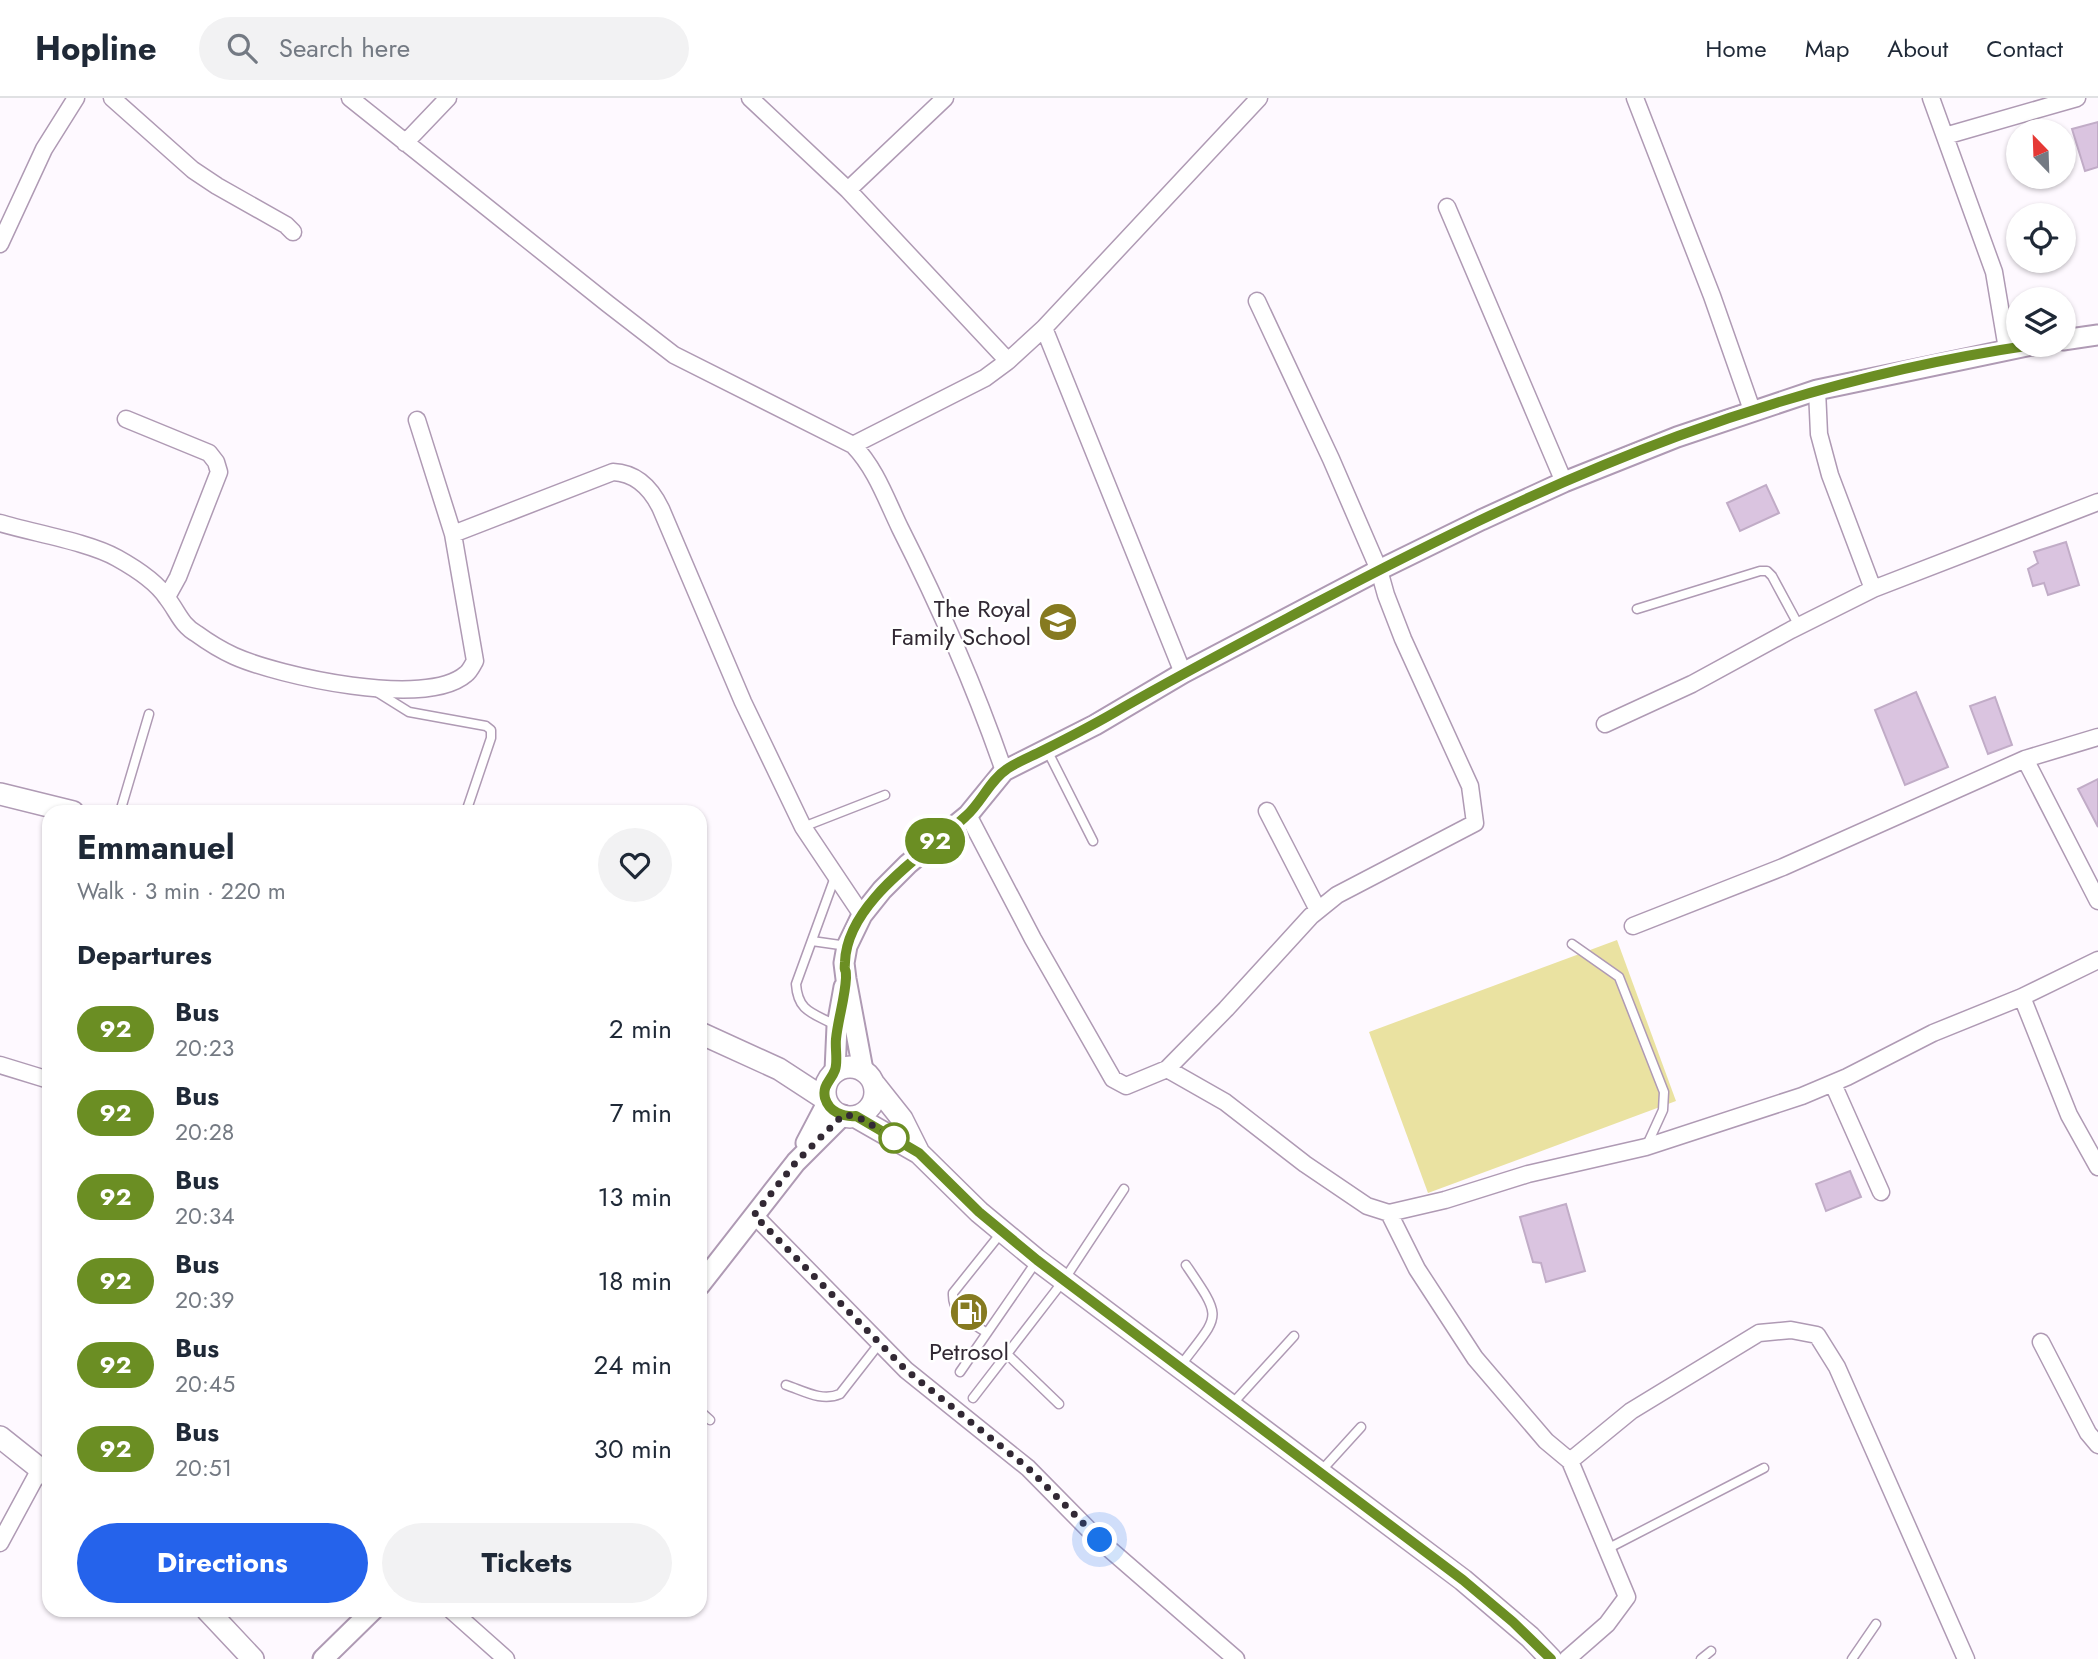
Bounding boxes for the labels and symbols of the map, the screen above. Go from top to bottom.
north arrow [2006,119,2076,189]
place label: The Royal Family School [891,591,1031,654]
school or university icon: The Royal Family School [1037,601,1079,643]
line badge: 92 [904,818,967,864]
unlabelled marker [879,1123,909,1153]
fuel station icon: Petrosol [948,1291,990,1333]
place label: Petrosol [929,1334,1009,1369]
your location [1082,1522,1117,1557]

